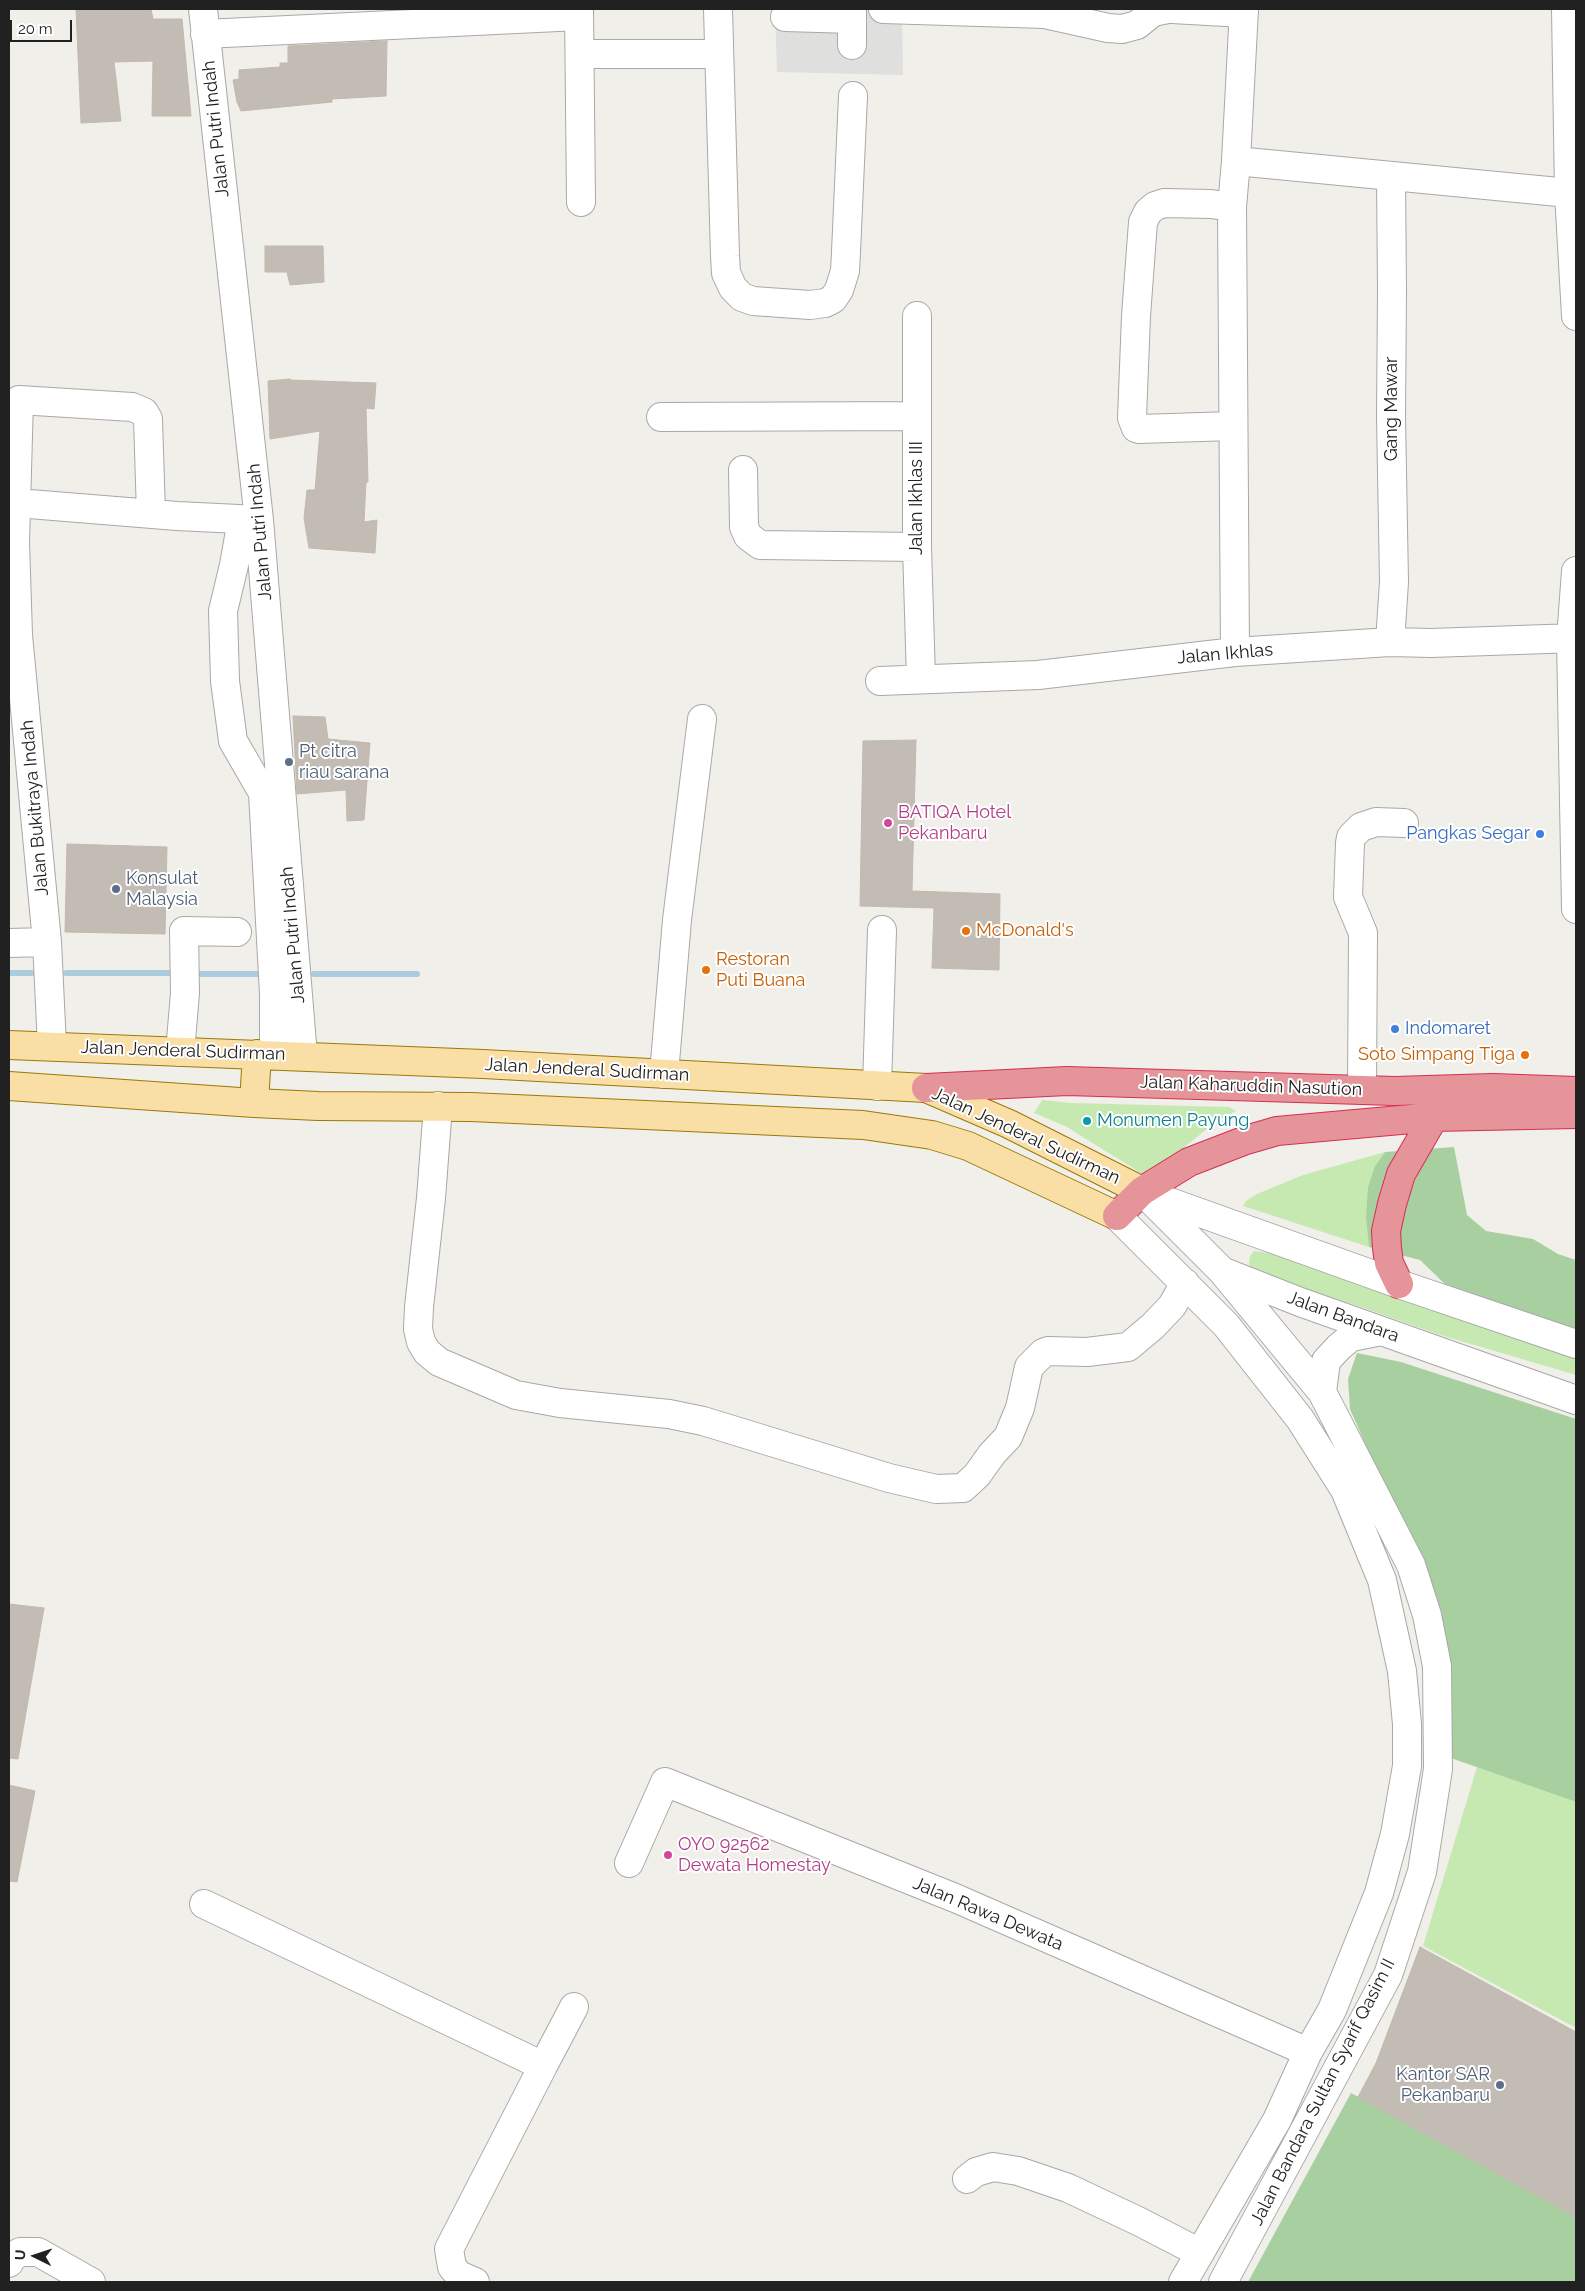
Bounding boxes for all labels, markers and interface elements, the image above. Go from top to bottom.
scale bar [12,10,75,42]
text: 20 m [18,20,53,38]
street label: Jalan Putri Indah [198,60,234,198]
street label: Gang Mawar [1381,357,1403,461]
street label: Jalan Ikhlas III [906,441,928,555]
street label: Jalan Putri Indah [243,463,277,601]
street label: Jalan Ikhlas [1176,639,1274,669]
street label: Jalan Bukitraya Indah [17,719,53,897]
place label: Pt citra riau sarana [299,741,389,784]
marker: Pt citra riau sarana [283,756,295,768]
place label: BATIQA Hotel Pekanbaru [898,802,1011,844]
marker: BATIQA Hotel Pekanbaru [882,817,894,829]
place label: Pangkas Segar [1406,823,1530,845]
marker: Pangkas Segar [1534,828,1546,840]
street label: Jalan Putri Indah [276,866,310,1004]
place label: Konsulat Malaysia [126,868,198,911]
marker: Konsulat Malaysia [110,883,122,895]
place label: McDonald's [976,920,1074,942]
marker: McDonald's [960,925,972,937]
place label: Restoran Puti Buana [716,949,805,992]
marker: Restoran Puti Buana [700,964,712,976]
place label: Indomaret [1405,1018,1491,1040]
marker: Indomaret [1389,1023,1401,1035]
street label: Jalan Jenderal Sudirman [80,1037,286,1065]
place label: Soto Simpang Tiga [1358,1044,1515,1066]
marker: Soto Simpang Tiga [1519,1049,1531,1061]
street label: Jalan Jenderal Sudirman [484,1054,690,1086]
street label: Jalan Kaharuddin Nasution [1140,1071,1362,1101]
street label: Jalan Jenderal Sudirman [929,1083,1123,1189]
place label: Monumen Payung [1097,1110,1249,1132]
marker: Monumen Payung [1081,1115,1093,1127]
street label: Jalan Bandara [1284,1287,1402,1347]
place label: OYO 92562 Dewata Homestay [678,1834,831,1876]
marker: OYO 92562 Dewata Homestay [662,1849,674,1861]
street label: Jalan Rawa Dewata [910,1873,1066,1955]
street label: Jalan Bandara Sultan Syarif Qasim II [1246,1955,1400,2229]
place label: Kantor SAR Pekanbaru [1396,2064,1490,2106]
marker: Kantor SAR Pekanbaru [1494,2079,1506,2091]
north arrow [10,2231,60,2281]
text: U [12,2249,28,2261]

